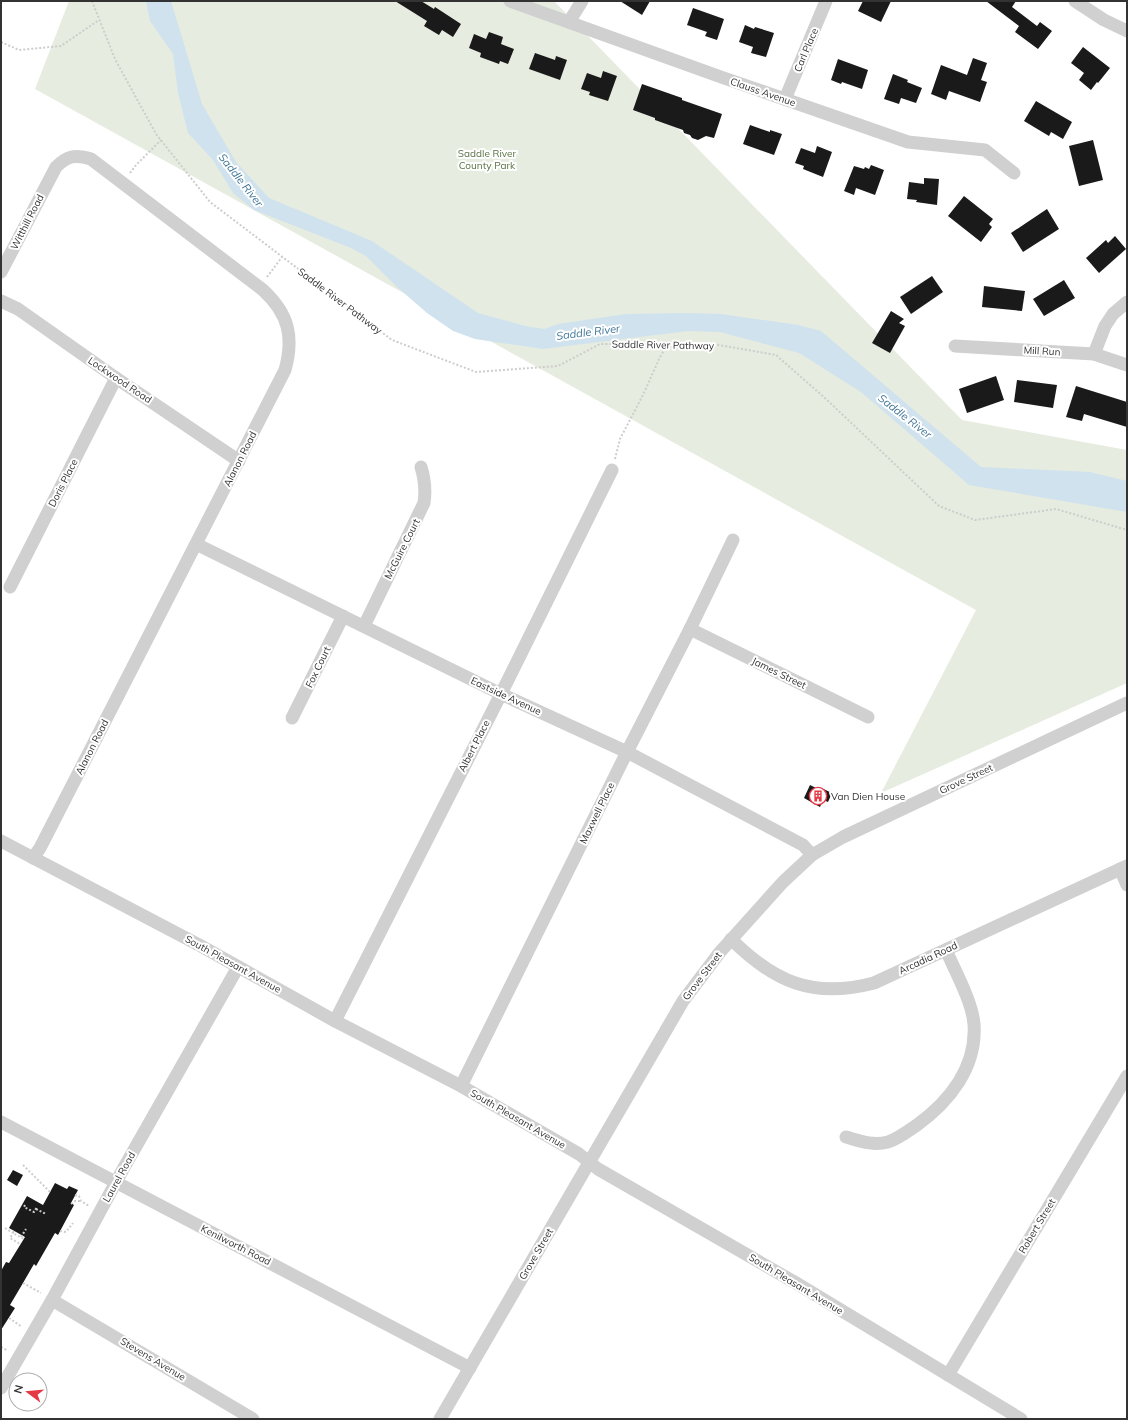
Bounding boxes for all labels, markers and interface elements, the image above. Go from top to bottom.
street label: Carl Place [791,26,821,74]
street label: Clauss Avenue [729,75,797,109]
park label: Saddle River County Park [458,147,516,172]
water label: Saddle River [216,150,267,210]
street label: Witthill Road [7,192,47,252]
street label: Saddle River Pathway [295,265,385,337]
water label: Saddle River [555,321,622,343]
street label: Saddle River Pathway [612,338,715,352]
street label: Mill Run [1023,344,1061,358]
street label: Lockwood Road [86,354,154,406]
water label: Saddle River [875,391,935,442]
street label: Alanon Road [221,429,259,489]
street label: Doris Place [45,457,81,509]
street label: McGuire Court [381,516,423,581]
street label: Fox Court [302,644,334,690]
street label: James Street [750,654,809,692]
street label: Eastside Avenue [469,674,543,718]
street label: Alanon Road [73,717,111,777]
street label: Albert Place [455,718,493,774]
street label: Grove Street [937,761,995,797]
street label: Maxwell Place [577,780,617,846]
building icon: Van Dien House [808,786,828,806]
place label: Van Dien House [831,790,905,803]
street label: South Pleasant Avenue [183,932,283,996]
street label: Arcadia Road [897,939,959,977]
street label: Grove Street [680,949,725,1003]
street label: South Pleasant Avenue [468,1086,568,1152]
street label: Laurel Road [100,1149,138,1205]
street label: Robert Street [1016,1196,1059,1256]
street label: Kenilworth Road [199,1222,273,1268]
street label: Grove Street [516,1225,556,1282]
street label: South Pleasant Avenue [746,1251,846,1317]
street label: Stevens Avenue [118,1334,188,1384]
north arrow [8,1372,48,1412]
text: N [11,1383,26,1395]

